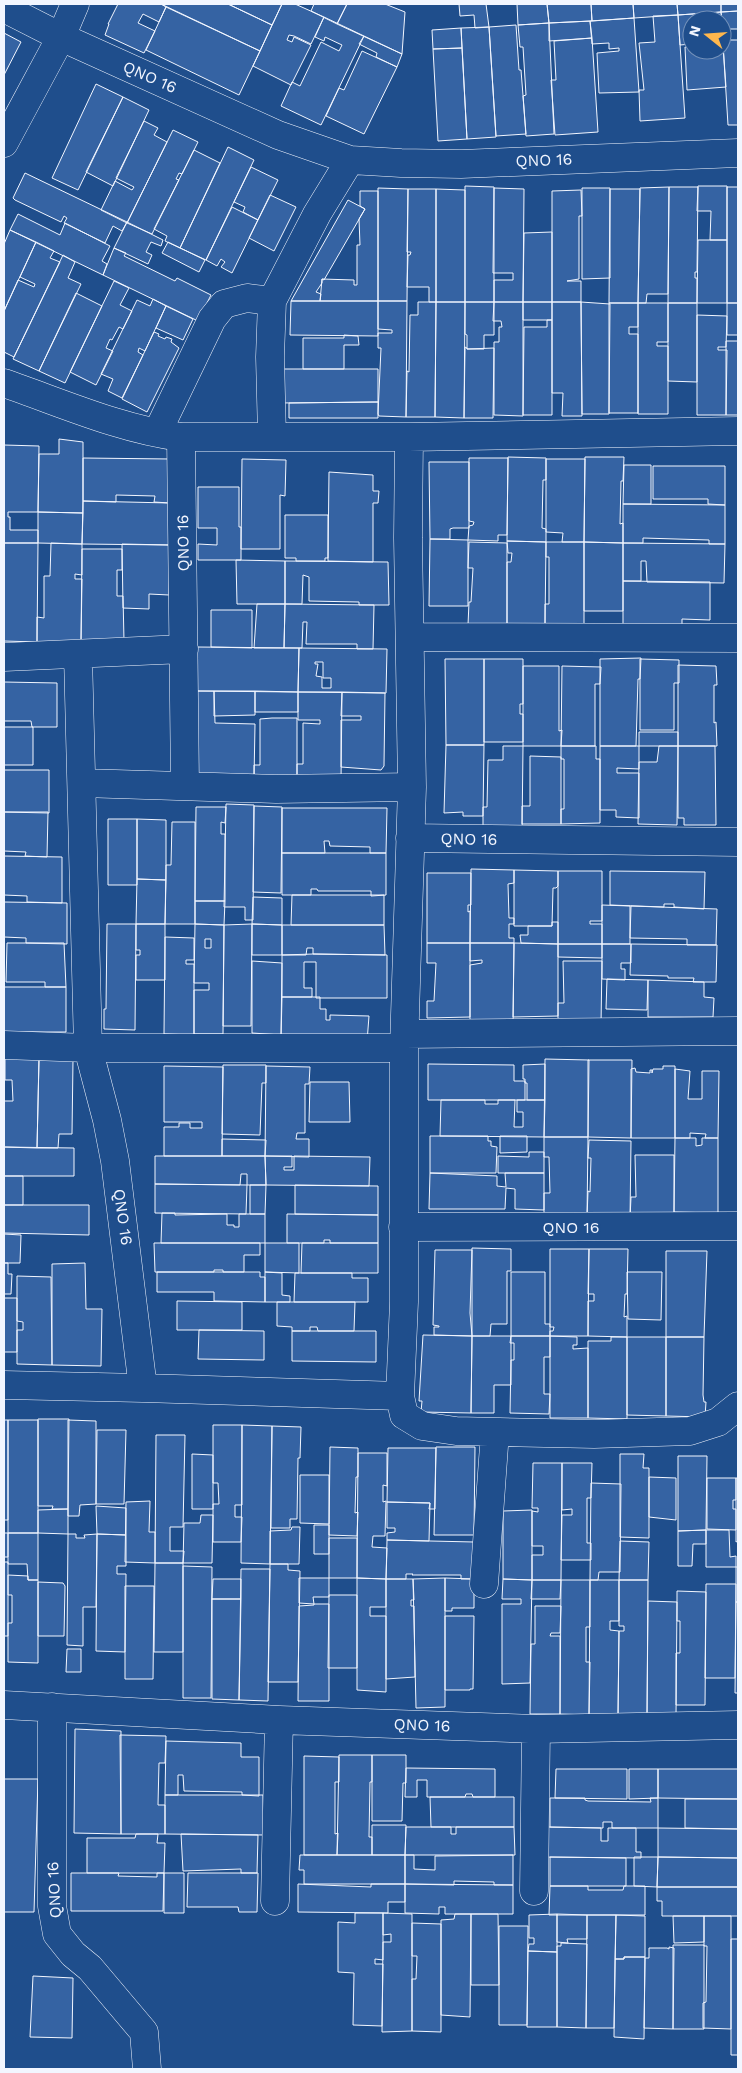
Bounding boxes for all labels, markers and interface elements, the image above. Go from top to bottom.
north arrow [682,10,732,60]
text: N [685,24,704,38]
street label: QNO 16 [120,57,180,97]
street label: QNO 16 [515,150,573,170]
street label: QNO 16 [173,514,193,572]
street label: QNO 16 [440,829,498,849]
street label: QNO 16 [110,1188,136,1246]
street label: QNO 16 [543,1218,599,1237]
street label: QNO 16 [393,1715,451,1735]
street label: QNO 16 [43,1861,65,1919]

